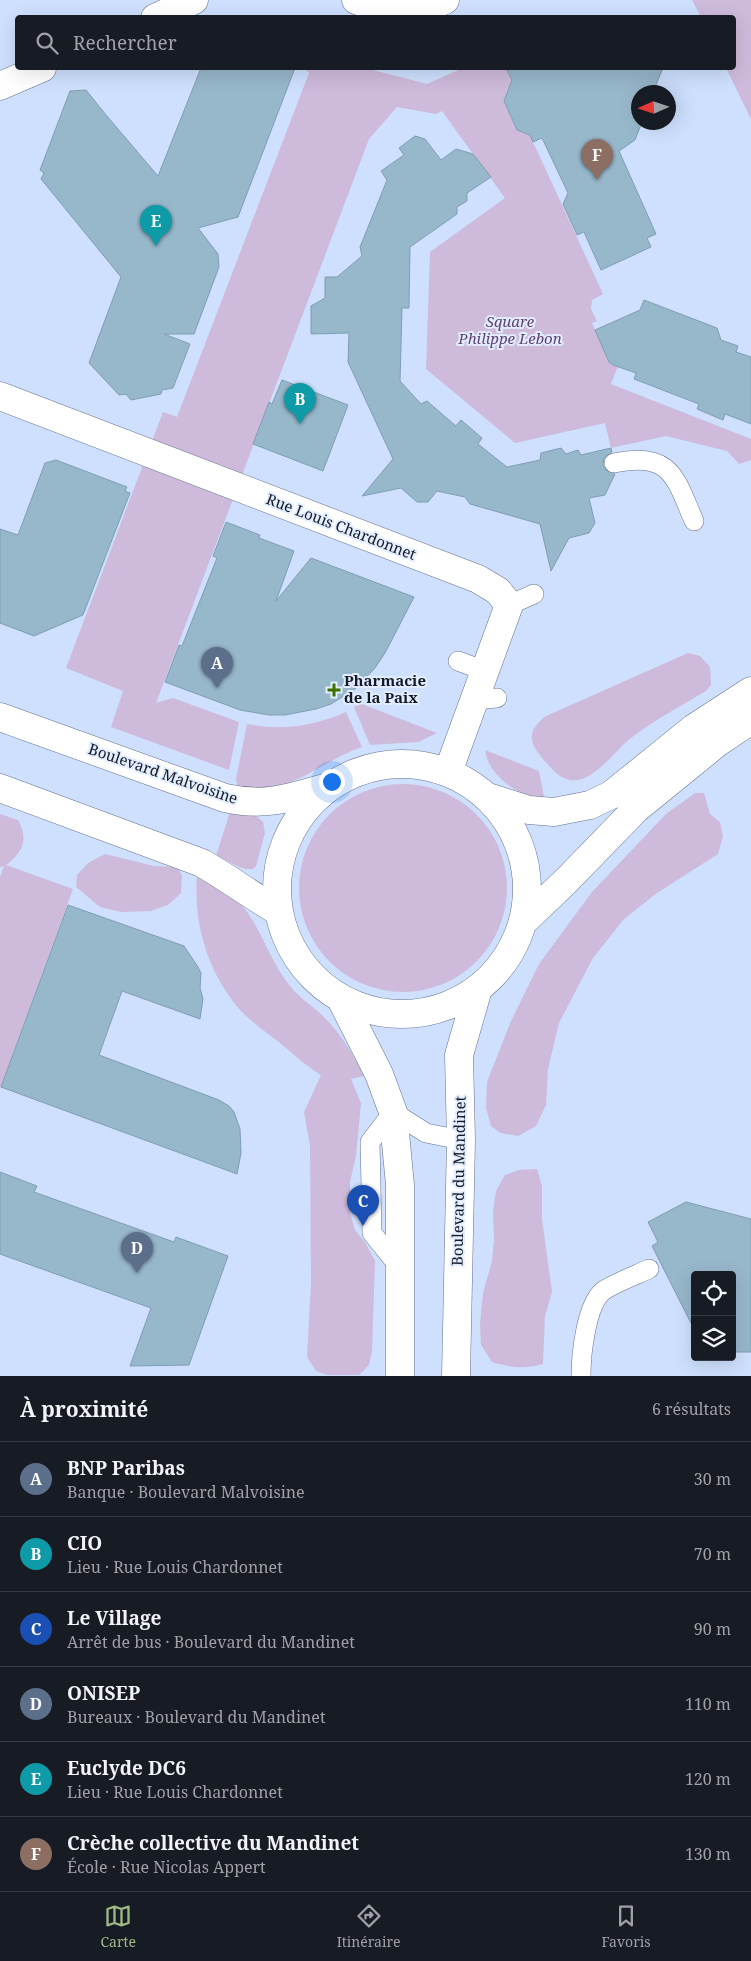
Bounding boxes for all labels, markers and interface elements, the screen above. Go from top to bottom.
search box [15,15,736,70]
icon: search [33,29,61,57]
text: Rechercher [73,30,177,56]
north arrow [631,85,676,130]
pin: F [581,139,613,180]
pin: E [140,205,172,246]
park label: Square Philippe Lebon [457,311,562,348]
pin: B [284,383,316,424]
street label: Rue Louis Chardonnet [264,488,419,564]
pin: A [201,647,233,688]
place label: Pharmacie de la Paix [344,670,426,707]
marker: Pharmacie de la Paix [328,684,340,696]
street label: Boulevard Malvoisine [86,738,241,808]
your location [319,769,345,795]
street label: Boulevard du Mandinet [447,1096,469,1266]
pin: C [347,1185,379,1226]
pin: D [121,1232,153,1273]
map controls [691,1271,736,1361]
button: locate [691,1271,736,1316]
button: layers [691,1316,736,1361]
text: À proximité [20,1395,148,1423]
text: 6 résultats [652,1398,731,1420]
text: BNP Paribas [67,1455,185,1481]
text: A [30,1468,42,1490]
text: 30 m [694,1468,731,1490]
text: Banque · Boulevard Malvoisine [67,1481,305,1503]
text: CIO [67,1530,102,1556]
text: B [31,1543,41,1565]
text: 70 m [694,1543,731,1565]
text: Lieu · Rue Louis Chardonnet [67,1556,283,1578]
text: Le Village [67,1605,161,1631]
text: C [31,1618,41,1640]
text: 90 m [694,1618,731,1640]
text: Arrêt de bus · Boulevard du Mandinet [67,1631,355,1653]
text: ONISEP [67,1680,140,1706]
text: D [30,1693,42,1715]
text: 110 m [685,1693,731,1715]
text: Bureaux · Boulevard du Mandinet [67,1706,326,1728]
text: Euclyde DC6 [67,1755,186,1781]
text: E [31,1768,41,1790]
text: 120 m [685,1768,731,1790]
text: Lieu · Rue Louis Chardonnet [67,1781,283,1803]
text: Crèche collective du Mandinet [67,1830,359,1856]
text: F [31,1843,41,1865]
text: 130 m [685,1843,731,1865]
text: École · Rue Nicolas Appert [67,1856,266,1878]
tab: Carte [100,1902,136,1951]
tab: Itinéraire [337,1902,401,1951]
tab: Favoris [601,1902,651,1951]

